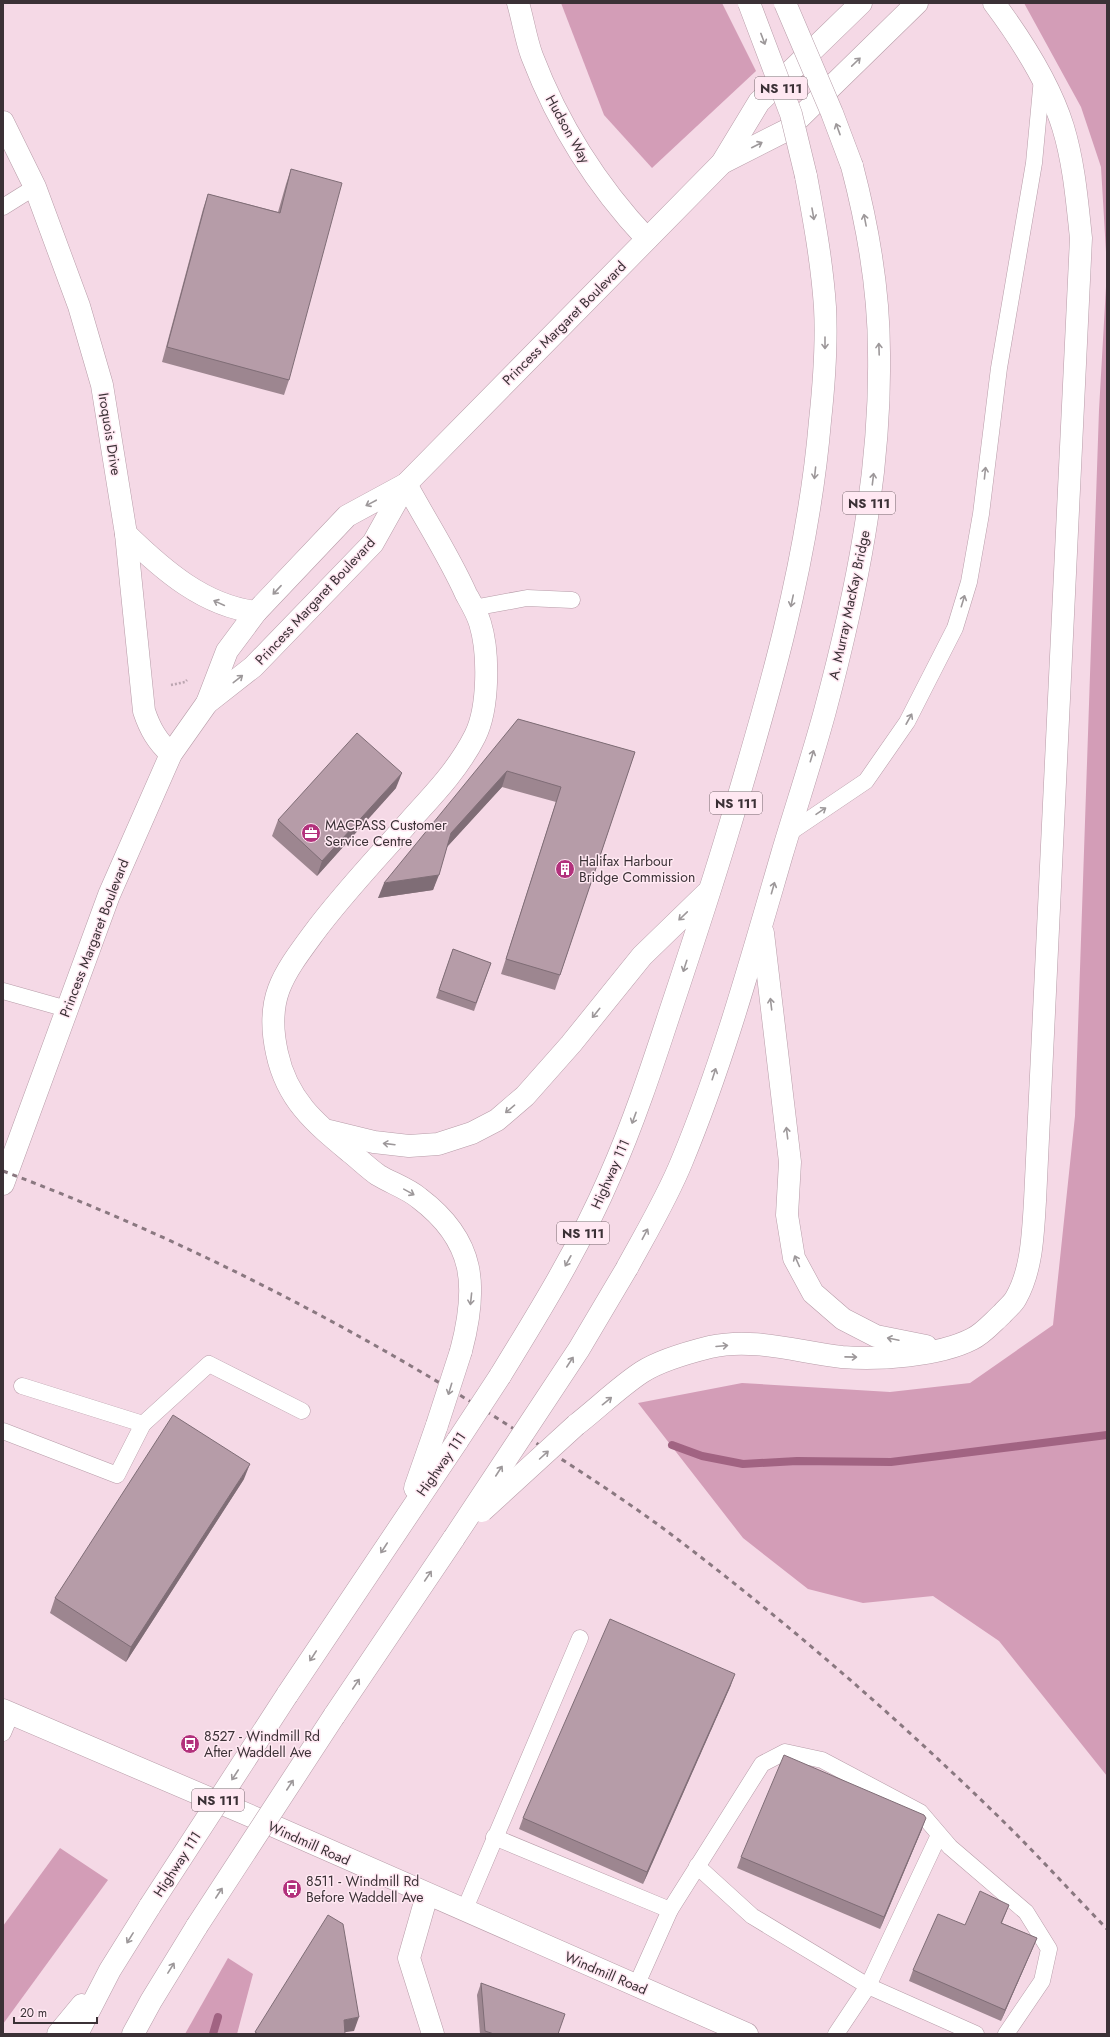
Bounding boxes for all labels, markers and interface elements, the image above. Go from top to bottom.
one-way arrow [760,33,767,46]
one-way arrow [851,58,861,67]
road number: NS 111 [755,77,807,99]
street label: Hudson Way [541,91,595,168]
one-way arrow [834,124,842,136]
one-way arrow [751,141,763,148]
one-way arrow [809,207,817,220]
one-way arrow [861,214,869,227]
street label: Princess Margaret Boulevard [498,257,630,389]
one-way arrow [821,336,829,349]
one-way arrow [875,343,883,356]
street label: Iroquois Drive [94,391,126,477]
one-way arrow [811,466,819,479]
one-way arrow [981,467,989,480]
one-way arrow [869,472,876,485]
road number: NS 111 [843,492,895,514]
one-way arrow [366,500,378,507]
street label: A. Murray MacKay Bridge [823,528,875,682]
street label: Princess Margaret Boulevard [250,533,380,669]
one-way arrow [272,585,281,595]
one-way arrow [788,594,796,607]
one-way arrow [960,595,967,608]
one-way arrow [213,599,225,606]
one-way arrow [232,675,243,683]
one-way arrow [905,713,913,725]
one-way arrow [808,750,816,762]
road number: NS 111 [710,792,762,814]
one-way arrow [815,807,827,815]
place label: MACPASS Customer Service Centre [325,815,447,851]
office icon: MACPASS Customer Service Centre [300,822,322,844]
place label: Halifax Harbour Bridge Commission [579,851,695,887]
street label: Princess Margaret Boulevard [55,856,133,1020]
building icon: Halifax Harbour Bridge Commission [554,858,576,880]
one-way arrow [770,881,777,894]
one-way arrow [678,911,688,921]
one-way arrow [681,959,688,972]
one-way arrow [767,998,775,1011]
one-way arrow [592,1007,601,1018]
one-way arrow [711,1067,718,1080]
one-way arrow [505,1105,515,1114]
one-way arrow [629,1111,637,1123]
one-way arrow [783,1127,791,1140]
street label: Highway 111 [586,1136,634,1212]
one-way arrow [383,1140,396,1148]
one-way arrow [403,1189,415,1196]
road number: NS 111 [557,1222,609,1244]
one-way arrow [642,1228,650,1240]
one-way arrow [563,1255,571,1267]
one-way arrow [792,1256,800,1268]
one-way arrow [467,1292,475,1305]
one-way arrow [887,1335,900,1343]
one-way arrow [715,1342,728,1349]
one-way arrow [844,1353,857,1361]
one-way arrow [566,1357,574,1368]
one-way arrow [446,1382,453,1395]
one-way arrow [601,1396,612,1405]
street label: Highway 111 [411,1428,471,1500]
one-way arrow [539,1450,549,1460]
one-way arrow [495,1466,503,1477]
one-way arrow [380,1542,388,1553]
one-way arrow [424,1571,432,1582]
one-way arrow [308,1650,316,1662]
one-way arrow [352,1679,360,1690]
place label: 8527 - Windmill Rd After Waddell Ave [204,1726,320,1762]
bus stop icon: 8527 - Windmill Rd After Waddell Ave [179,1733,201,1755]
one-way arrow [231,1769,239,1780]
one-way arrow [286,1779,294,1790]
road number: NS 111 [192,1789,244,1811]
street label: Windmill Road [265,1816,353,1870]
street label: Highway 111 [148,1827,206,1901]
place label: 8511 - Windmill Rd Before Waddell Ave [306,1871,423,1907]
bus stop icon: 8511 - Windmill Rd Before Waddell Ave [281,1878,303,1900]
one-way arrow [215,1887,223,1899]
one-way arrow [126,1932,134,1943]
street label: Windmill Road [561,1947,651,1999]
one-way arrow [168,1962,176,1974]
scale bar [14,1999,97,2025]
text: 20 m [20,2004,47,2022]

